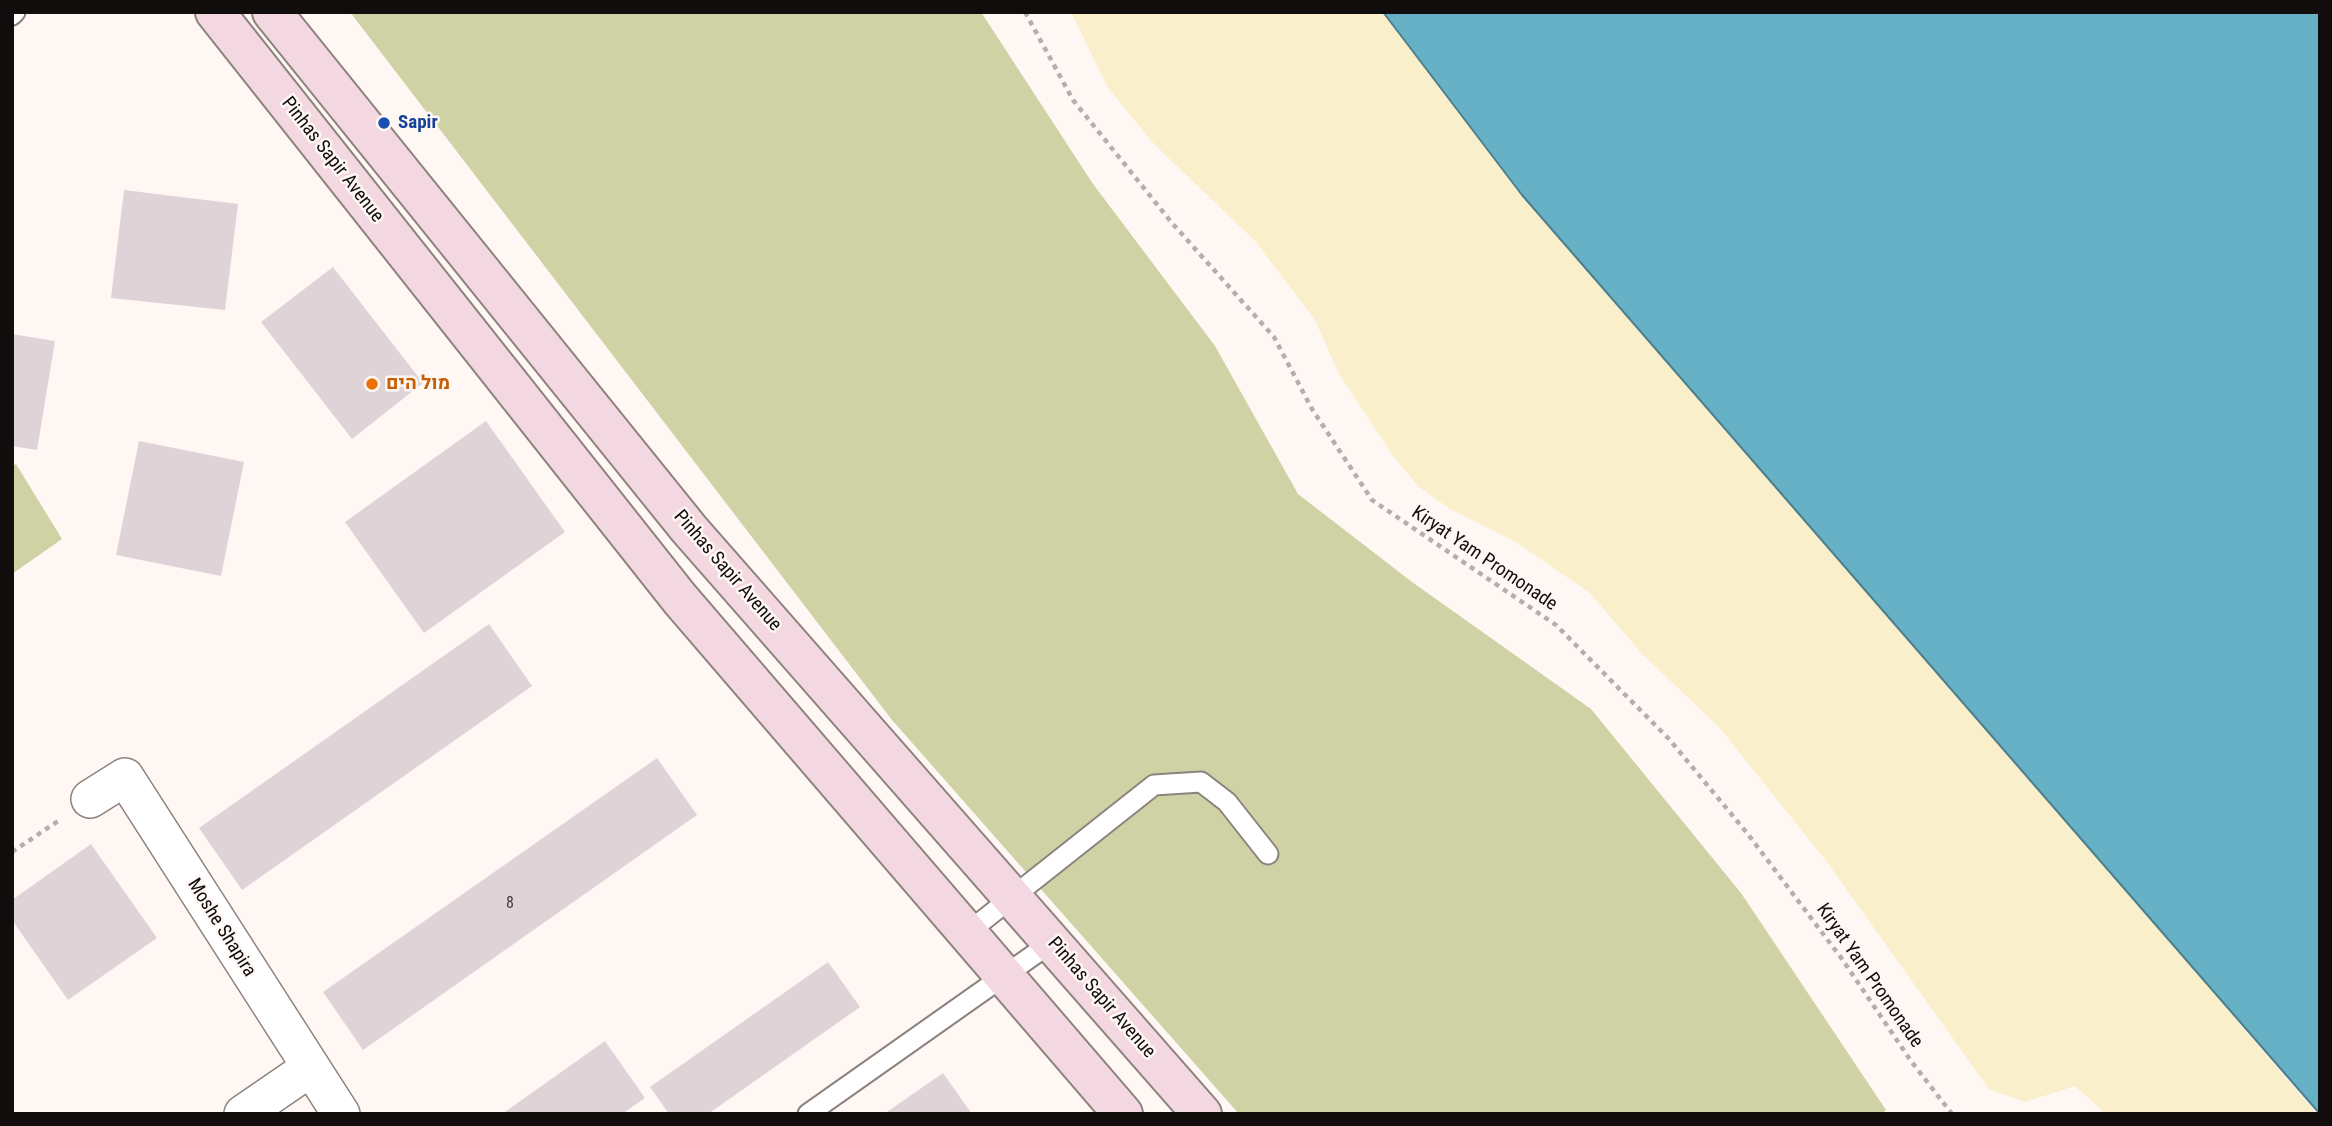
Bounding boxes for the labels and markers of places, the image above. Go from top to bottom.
place label: Sapir [398,112,438,134]
marker: Sapir [376,115,392,131]
place label: מול הים [386,373,450,395]
marker: מול הים [364,376,380,392]

